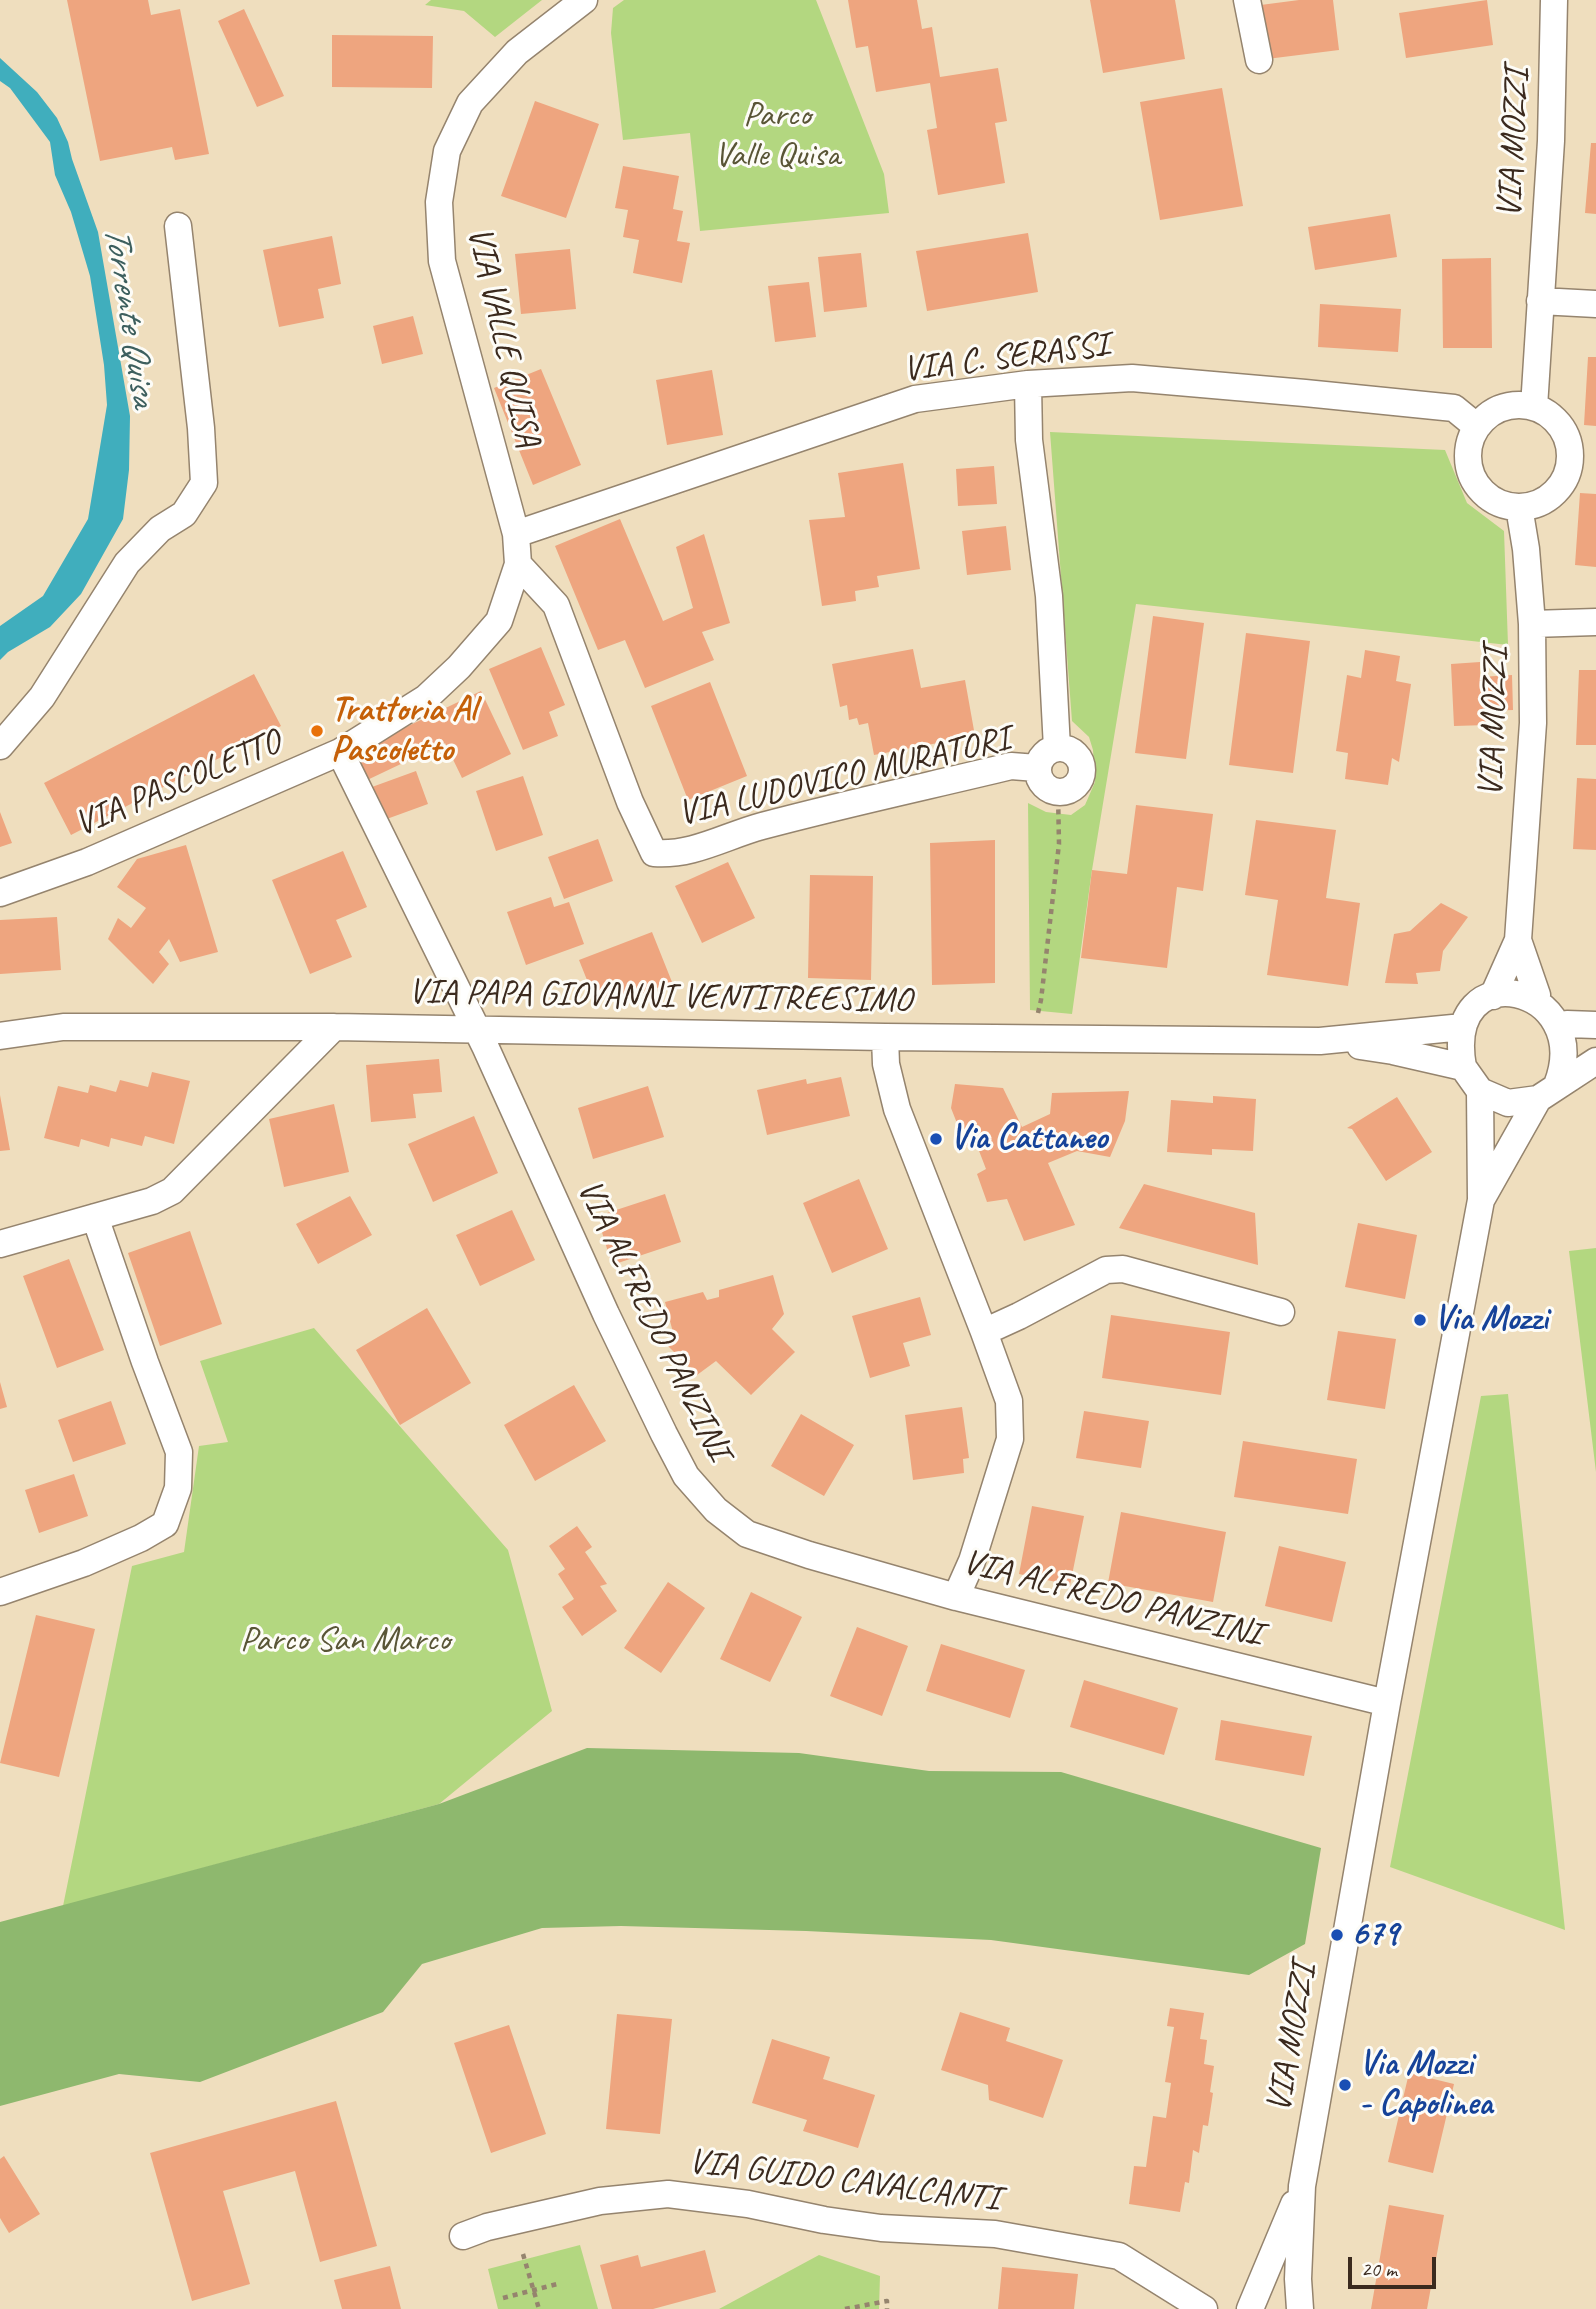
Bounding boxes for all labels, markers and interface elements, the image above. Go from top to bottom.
street label: VIA MOZZI [1489,67,1539,219]
park label: Parco Valle Quisa [714,95,840,177]
water label: Torrente Quisa [93,223,165,409]
street label: VIA VALLE QUISA [457,223,549,451]
street label: VIA C. SERASSI [901,325,1111,391]
street label: VIA MOZZI [1470,646,1518,798]
place label: Trattoria Al Pascoletto [331,690,476,772]
street label: VIA LUDOVICO MURATORI [674,718,1014,836]
street label: VIA PASCOLETTO [69,722,287,846]
marker: Trattoria Al Pascoletto [309,723,325,739]
street label: VIA PAPA GIOVANNI VENTITREESIMO [408,972,912,1022]
place label: Via Cattaneo [950,1118,1107,1160]
marker: Via Cattaneo [928,1131,944,1147]
street label: VIA ALFREDO PANZINI [567,1173,739,1467]
place label: Via Mozzi [1434,1299,1548,1341]
marker: Via Mozzi [1412,1312,1428,1328]
street label: VIA ALFREDO PANZINI [958,1542,1266,1656]
park label: Parco San Marco [240,1620,450,1662]
place label: 679 [1351,1914,1398,1956]
marker: 679 [1329,1927,1345,1943]
street label: VIA MOZZI [1258,1960,1326,2116]
place label: Via Mozzi - Capolinea [1359,2044,1492,2126]
marker: Via Mozzi - Capolinea [1337,2077,1353,2093]
street label: VIA GUIDO CAVALCANTI [686,2141,1002,2221]
scale bar [1351,2242,1438,2286]
text: 20 m [1361,2256,1397,2282]

